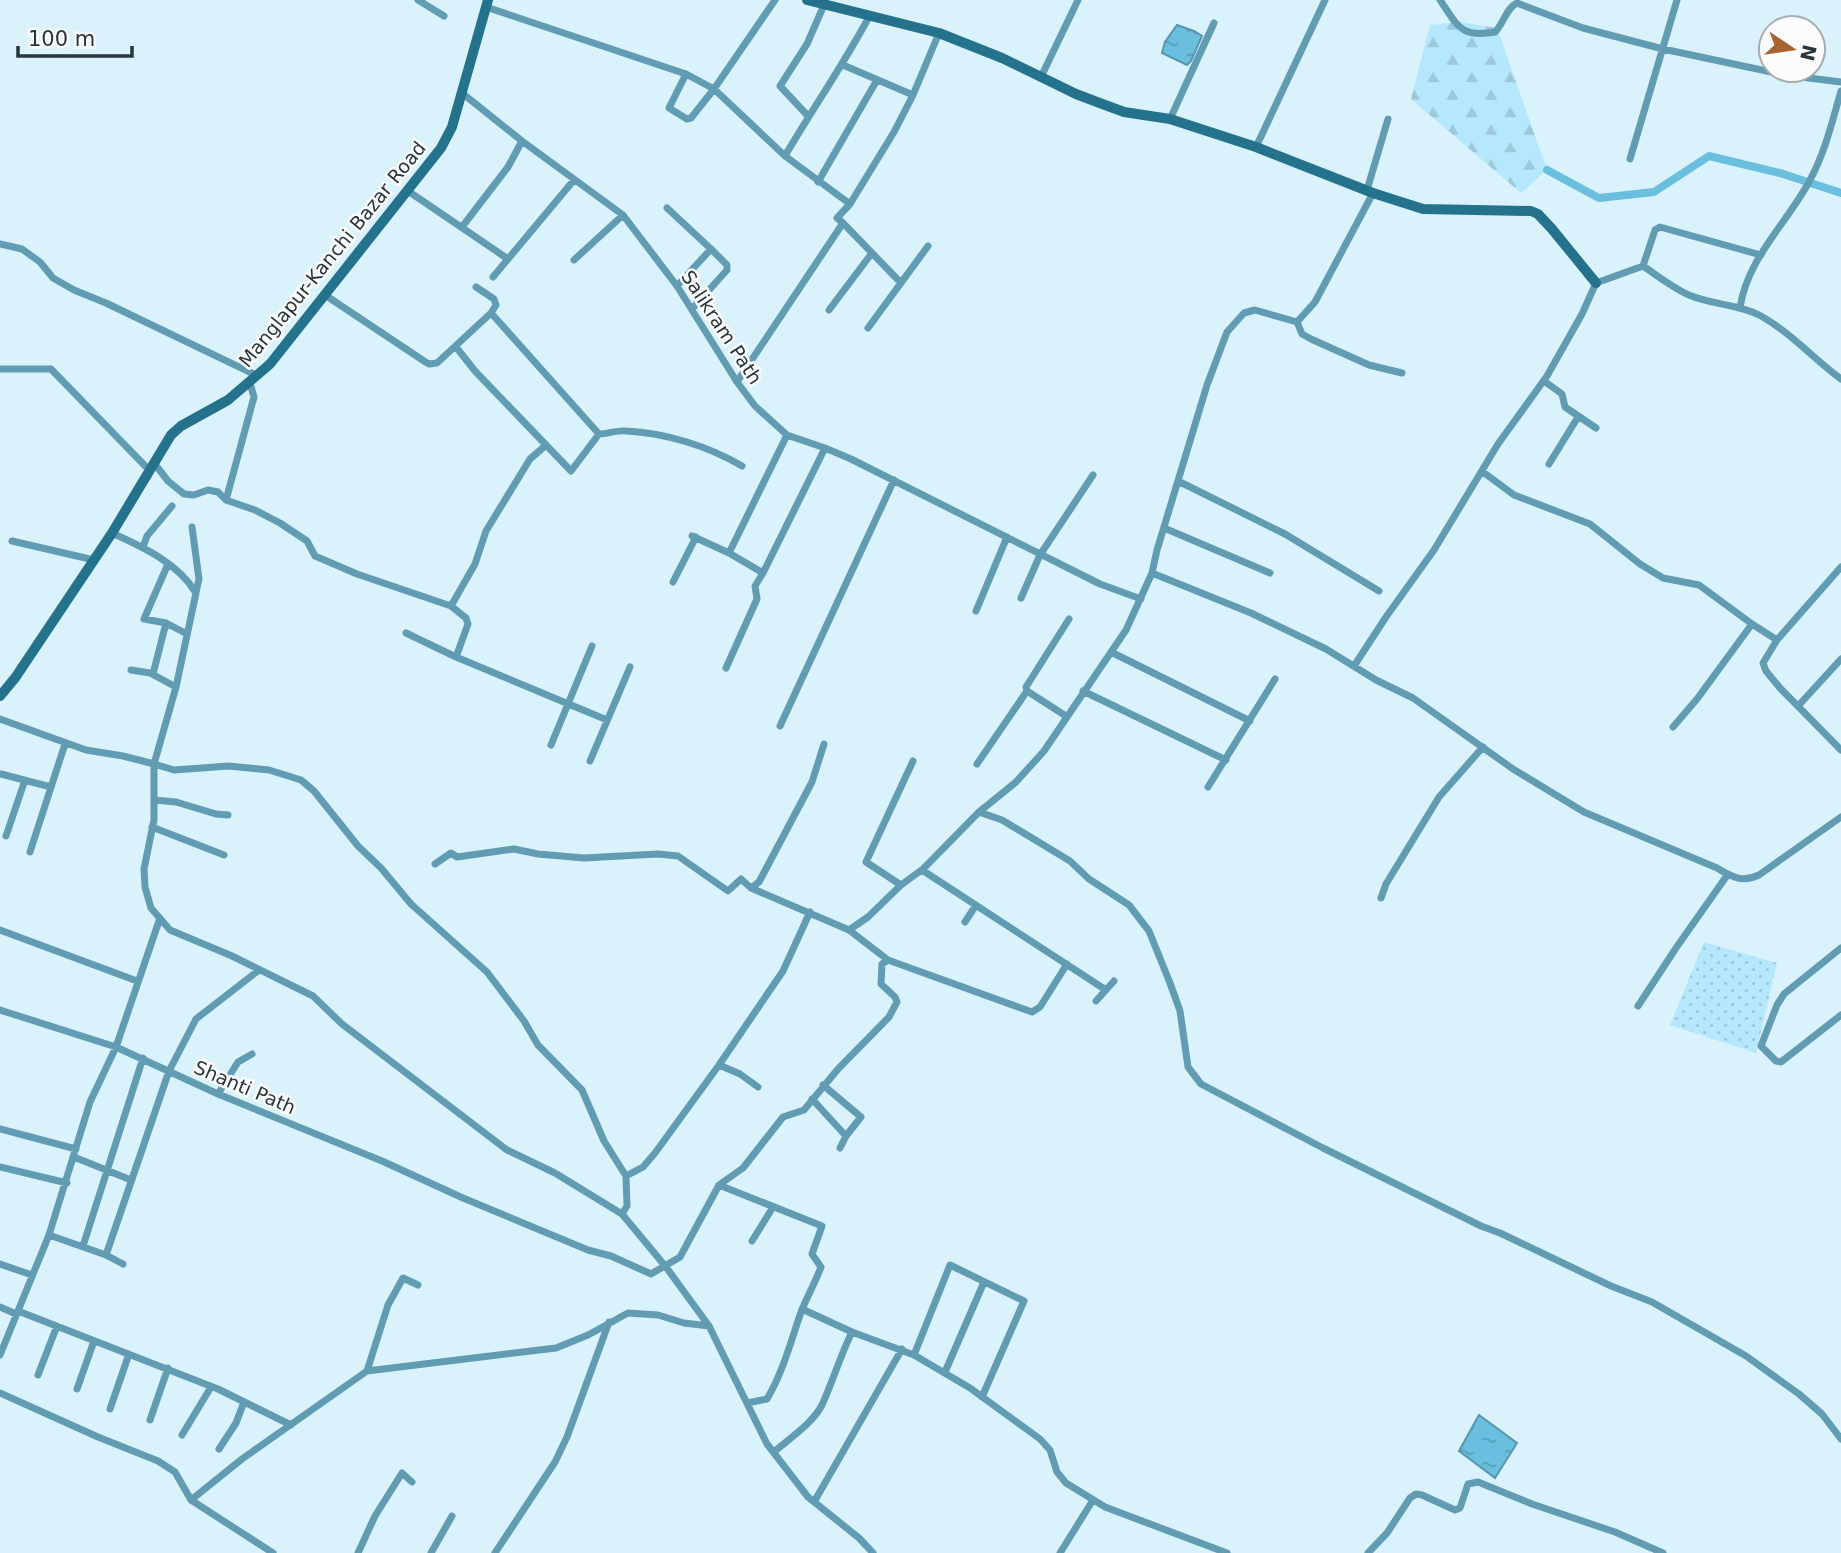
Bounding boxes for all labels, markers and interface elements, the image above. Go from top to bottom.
scale bar [18,14,131,58]
north arrow [1757,14,1827,84]
text: 100 m [28,27,95,51]
text: N [1796,43,1821,63]
street label: Manglapur-Kanchi Bazar Road [234,137,430,371]
street label: Salikram Path [677,266,767,388]
street label: Shanti Path [191,1056,299,1118]

